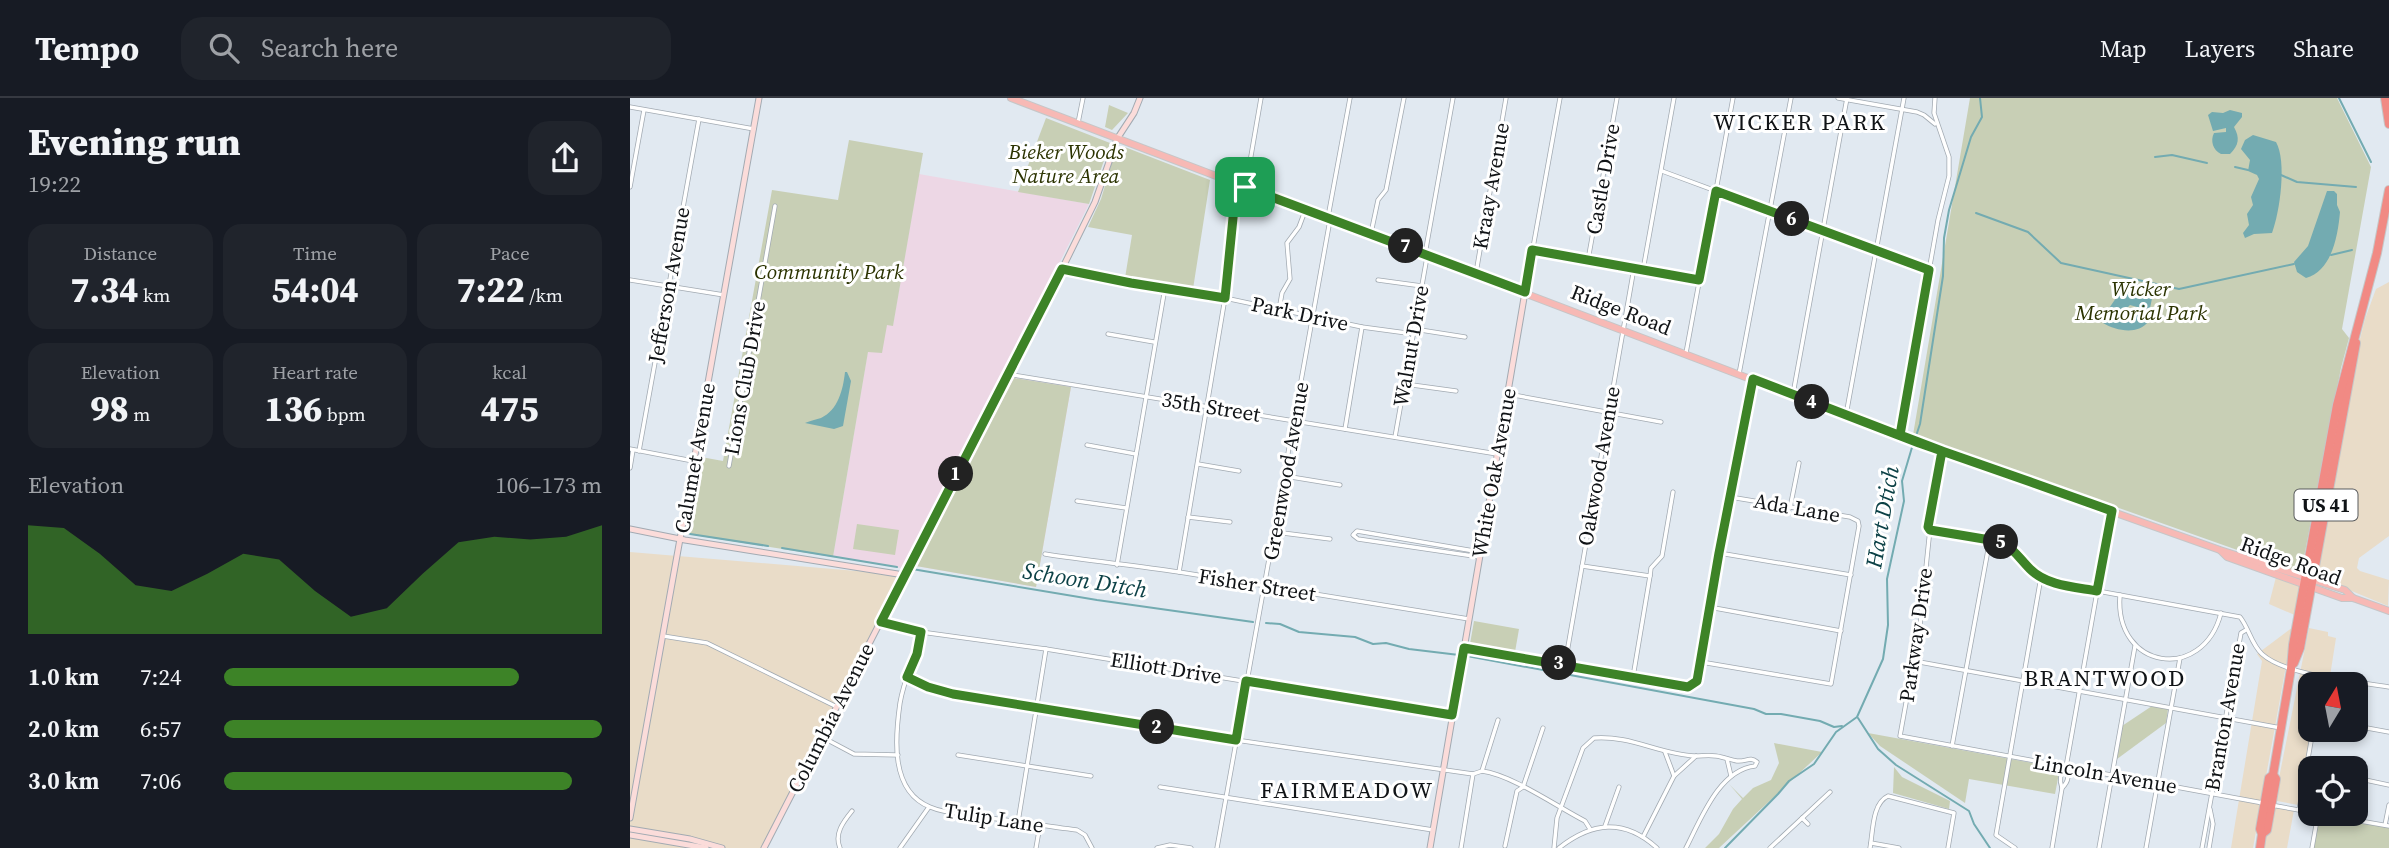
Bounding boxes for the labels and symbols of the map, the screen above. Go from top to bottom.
district label: WICKER PARK [1713,106,1887,138]
street label: Kraay Avenue [1465,120,1516,252]
street label: Castle Drive [1578,121,1627,237]
park label: Bieker Woods Nature Area [1007,137,1124,190]
pin [1215,157,1275,217]
pin: 6 [1774,202,1810,236]
street label: Jefferson Avenue [640,205,697,366]
pin: 7 [1388,228,1424,264]
park label: Community Park [754,257,904,286]
park label: Wicker Memorial Park [2074,274,2207,327]
street label: Ridge Road [1567,277,1676,342]
street label: Walnut Drive [1386,283,1435,409]
street label: Park Drive [1249,289,1351,338]
street label: Lions Club Drive [717,298,772,457]
street label: Greenwood Avenue [1256,379,1315,563]
street label: Calumet Avenue [667,380,722,536]
street label: 35th Street [1160,384,1263,429]
street label: Oakwood Avenue [1570,384,1627,548]
pin: 4 [1794,384,1830,420]
street label: White Oak Avenue [1464,386,1523,560]
pin: 1 [938,456,974,492]
water label: Hart Dtich [1857,463,1907,572]
street label: Ada Lane [1752,486,1843,529]
road number: US 41 [2294,490,2358,520]
pin: 5 [1984,524,2018,560]
street label: Ridge Road [2237,529,2346,592]
water label: Schoon Ditch [1021,554,1150,606]
street label: Fisher Street [1196,561,1318,608]
street label: Parkway Drive [1892,566,1939,704]
street label: Columbia Avenue [780,638,881,798]
street label: Branton Avenue [2197,641,2252,793]
street label: Elliott Drive [1108,644,1224,691]
pin: 3 [1542,646,1576,680]
district label: BRANTWOOD [2024,662,2186,694]
north arrow [2298,672,2368,742]
pin: 2 [1140,710,1174,744]
street label: Lincoln Avenue [2031,747,2179,800]
district label: FAIRMEADOW [1260,774,1434,806]
street label: Tulip Lane [942,795,1046,840]

